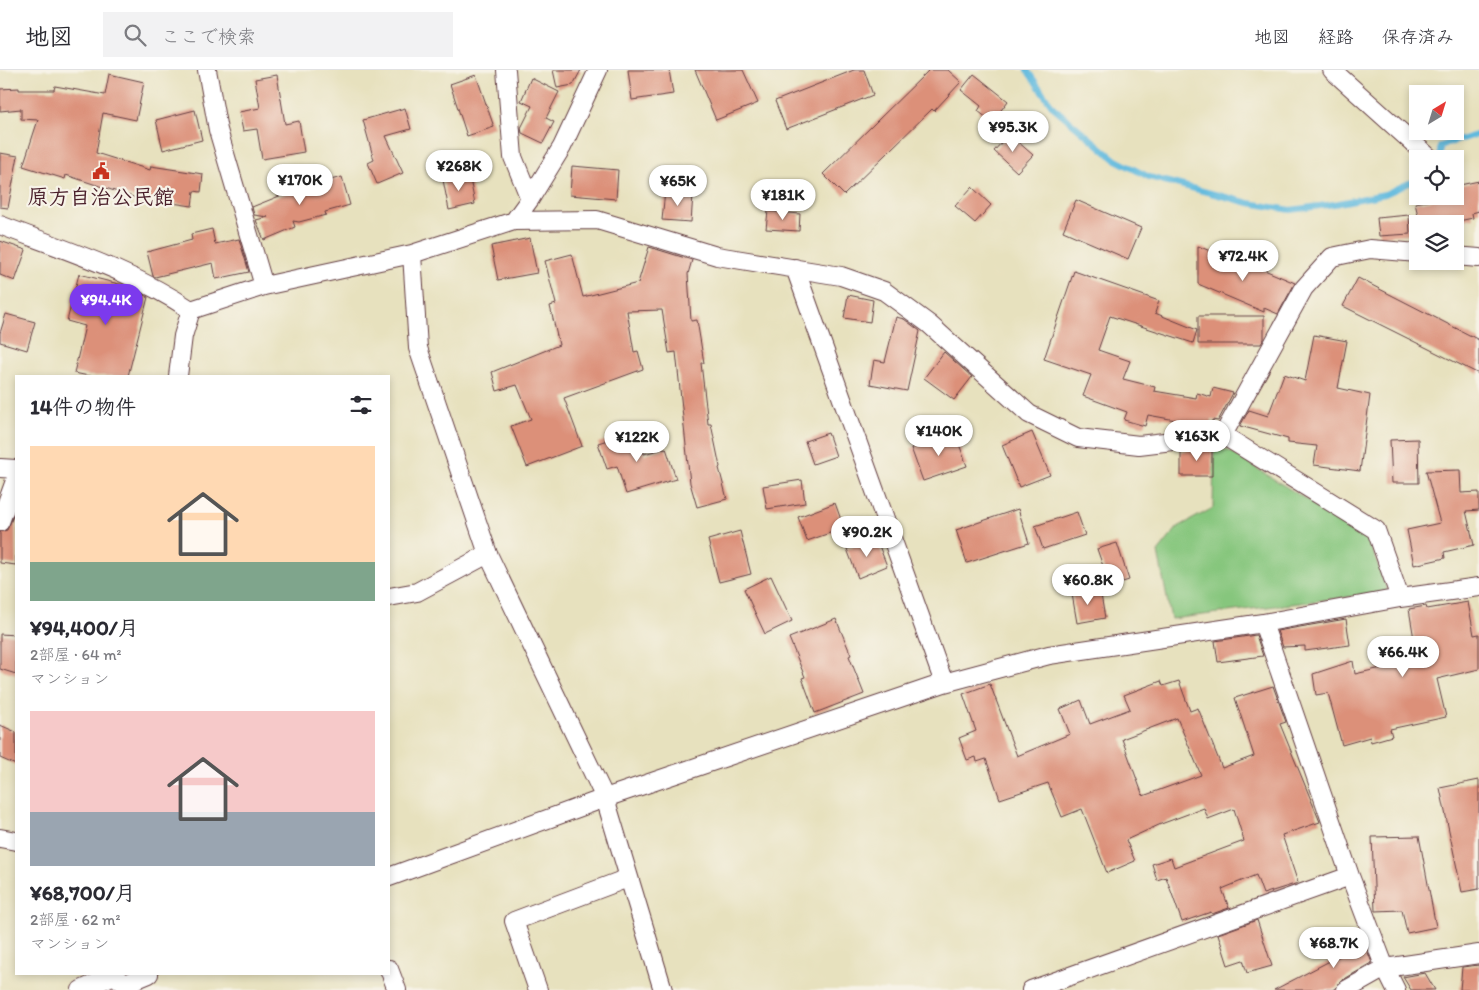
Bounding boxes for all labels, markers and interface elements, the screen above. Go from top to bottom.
search box [103,12,453,57]
icon: search [121,21,149,49]
text: 地図 [25,22,73,51]
text: ここで検索 [161,25,256,48]
text: 地図 [1254,26,1290,48]
text: 経路 [1318,26,1354,48]
text: 保存済み [1382,26,1454,48]
north arrow [1409,85,1464,140]
map controls [1409,85,1464,270]
pin: ¥95.3K [972,111,1054,153]
text: ¥95.3K [989,117,1037,136]
pin: ¥268K [424,150,494,192]
button: locate [1409,150,1464,205]
text: ¥268K [437,156,481,175]
public building icon: 原方自治公民館 [91,161,111,181]
pin: ¥170K [265,164,335,206]
pin: ¥65K [648,164,708,207]
text: ¥170K [278,170,322,189]
text: ¥65K [660,171,696,190]
pin: ¥181K [748,178,818,221]
place label: 原方自治公民館 [28,184,175,209]
text: ¥181K [762,185,804,204]
button: layers [1409,215,1464,270]
pin: ¥72.4K [1202,240,1284,282]
text: ¥72.4K [1218,246,1268,265]
pin: ¥94.4K [65,284,147,326]
text: ¥94.4K [81,290,131,309]
icon: filters [347,391,375,419]
text: 14件の物件 [30,394,136,419]
pin: ¥140K [904,414,974,457]
pin: ¥122K [602,420,672,463]
pin: ¥163K [1162,420,1232,462]
text: ¥140K [916,421,962,440]
text: ¥163K [1175,426,1219,445]
text: ¥122K [615,427,659,446]
icon: home [158,479,248,569]
pin: ¥90.2K [826,516,908,558]
text: ¥90.2K [842,522,892,541]
pin: ¥60.8K [1047,564,1129,606]
text: ¥60.8K [1063,570,1113,589]
text: ¥94,400/月 [30,615,139,640]
pin: ¥66.4K [1362,636,1444,678]
text: ¥66.4K [1378,642,1428,661]
text: 2部屋 · 64 m² [30,645,122,664]
text: マンション [30,669,109,688]
icon: home [158,744,248,834]
text: ¥68,700/月 [30,880,135,905]
text: 2部屋 · 62 m² [30,910,120,929]
pin: ¥68.7K [1293,926,1375,969]
text: ¥68.7K [1310,933,1358,952]
text: マンション [30,934,109,953]

